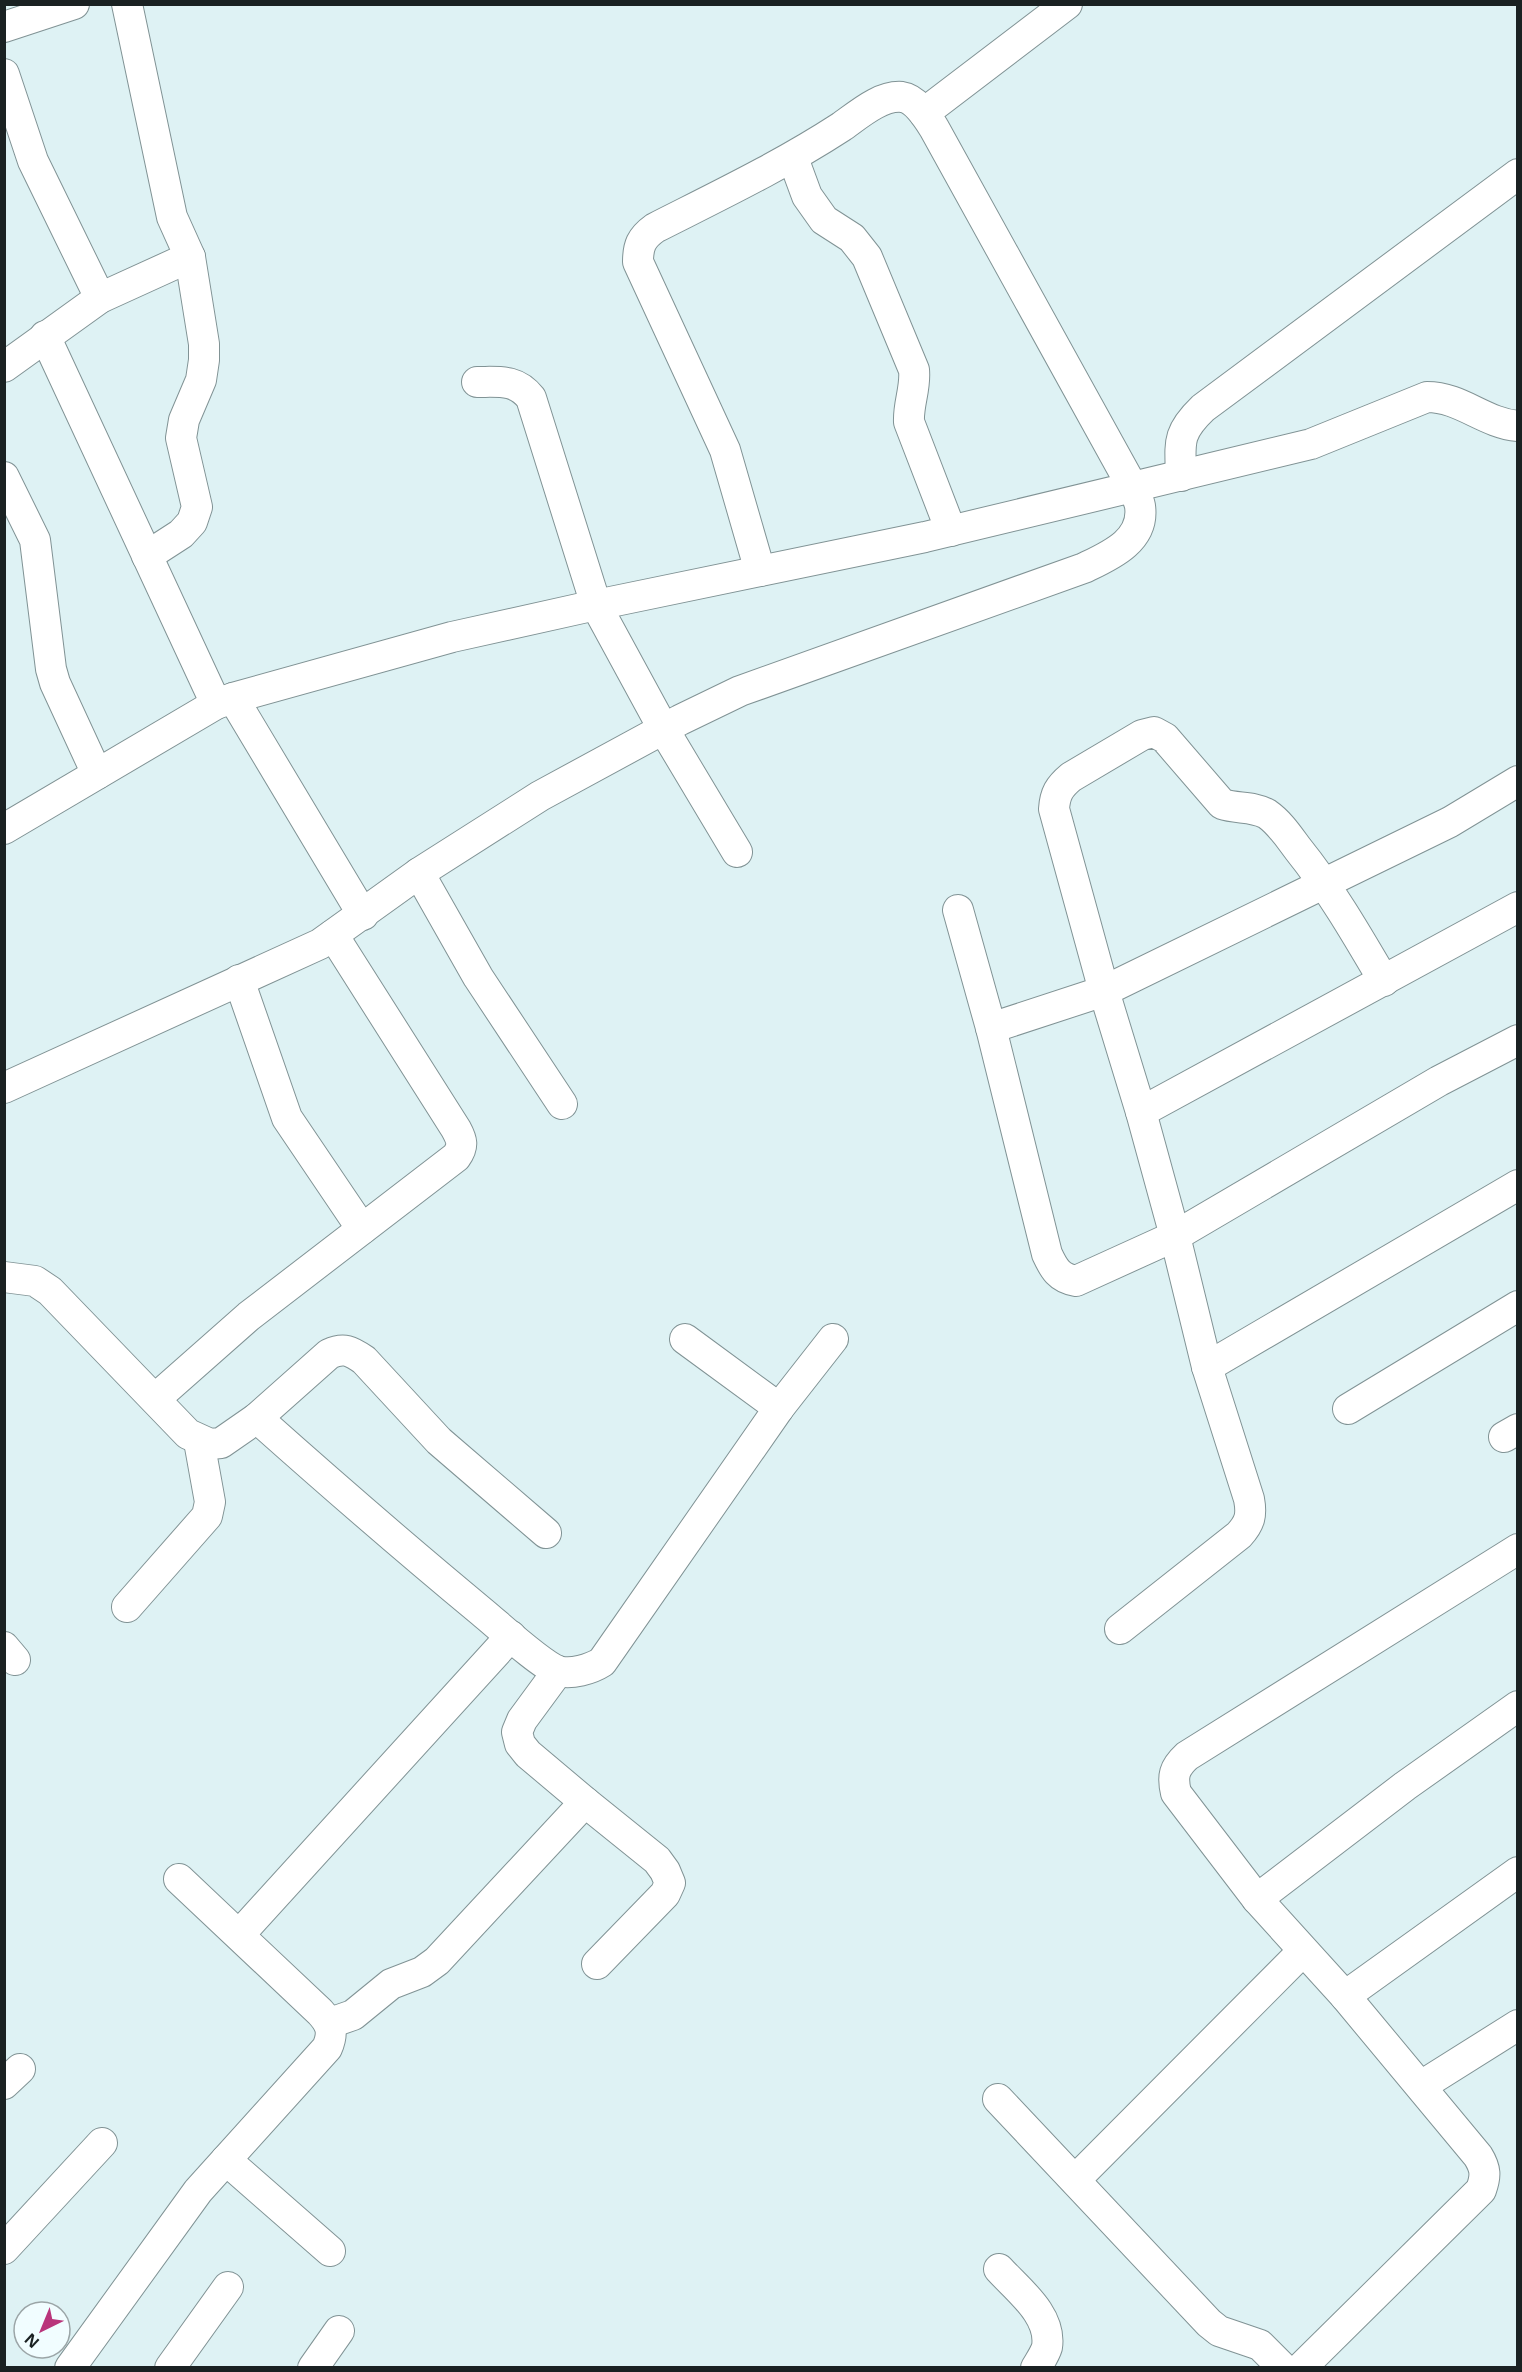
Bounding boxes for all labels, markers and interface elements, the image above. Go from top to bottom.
north arrow [12,2300,72,2360]
text: N [20,2328,44,2353]

